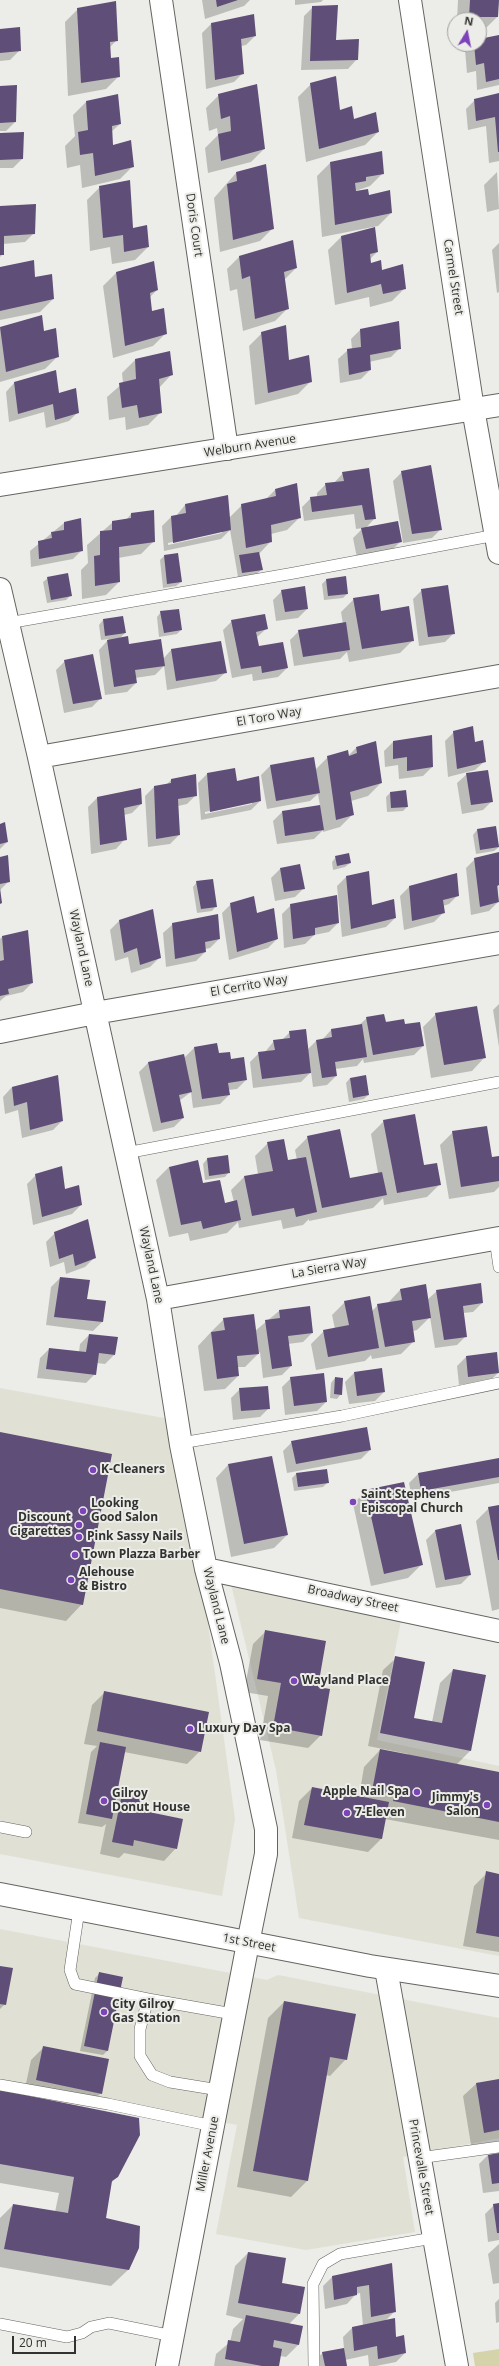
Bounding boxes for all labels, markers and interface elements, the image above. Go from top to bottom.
north arrow [447,12,487,52]
text: N [463,13,475,29]
street label: Doris Court [182,192,206,258]
street label: Carmel Street [440,238,466,316]
street label: Welburn Avenue [203,432,297,460]
street label: El Toro Way [235,704,303,730]
street label: Wayland Lane [66,908,96,988]
street label: El Cerrito Way [209,972,289,1000]
street label: Wayland Lane [136,1225,166,1305]
street label: La Sierra Way [290,1254,368,1282]
place label: K-Cleaners [101,1463,165,1477]
marker: K-Cleaners [88,1465,98,1475]
place label: Saint Stephens Episcopal Church [361,1488,463,1516]
place label: Looking Good Salon [91,1497,158,1525]
marker: Saint Stephens Episcopal Church [348,1497,358,1507]
marker: Looking Good Salon [78,1506,88,1516]
place label: Discount Cigarettes [10,1511,71,1539]
marker: Discount Cigarettes [74,1520,84,1530]
place label: Pink Sassy Nails [87,1530,183,1544]
marker: Pink Sassy Nails [74,1532,84,1542]
place label: Town Plazza Barber [83,1548,200,1562]
marker: Town Plazza Barber [70,1550,80,1560]
place label: Alehouse & Bistro [79,1566,134,1594]
street label: Wayland Lane [200,1566,232,1646]
marker: Alehouse & Bistro [66,1575,76,1585]
street label: Broadway Street [306,1582,400,1616]
place label: Wayland Place [302,1674,389,1688]
marker: Wayland Place [289,1676,299,1686]
place label: Luxury Day Spa [198,1722,290,1736]
marker: Luxury Day Spa [185,1724,195,1734]
place label: Apple Nail Spa [323,1785,409,1799]
place label: Gilroy Donut House [112,1787,190,1815]
marker: Apple Nail Spa [412,1787,422,1797]
place label: Jimmy's Salon [432,1791,479,1819]
marker: Gilroy Donut House [99,1796,109,1806]
marker: Jimmy's Salon [482,1800,492,1810]
place label: 7-Eleven [355,1806,405,1820]
marker: 7-Eleven [342,1808,352,1818]
street label: 1st Street [221,1931,277,1955]
place label: City Gilroy Gas Station [112,1998,180,2026]
marker: City Gilroy Gas Station [99,2007,109,2017]
street label: Miller Avenue [194,2115,222,2193]
street label: Princevalle Street [405,2118,437,2216]
scale bar [14,2328,78,2354]
text: 20 m [19,2334,47,2351]

